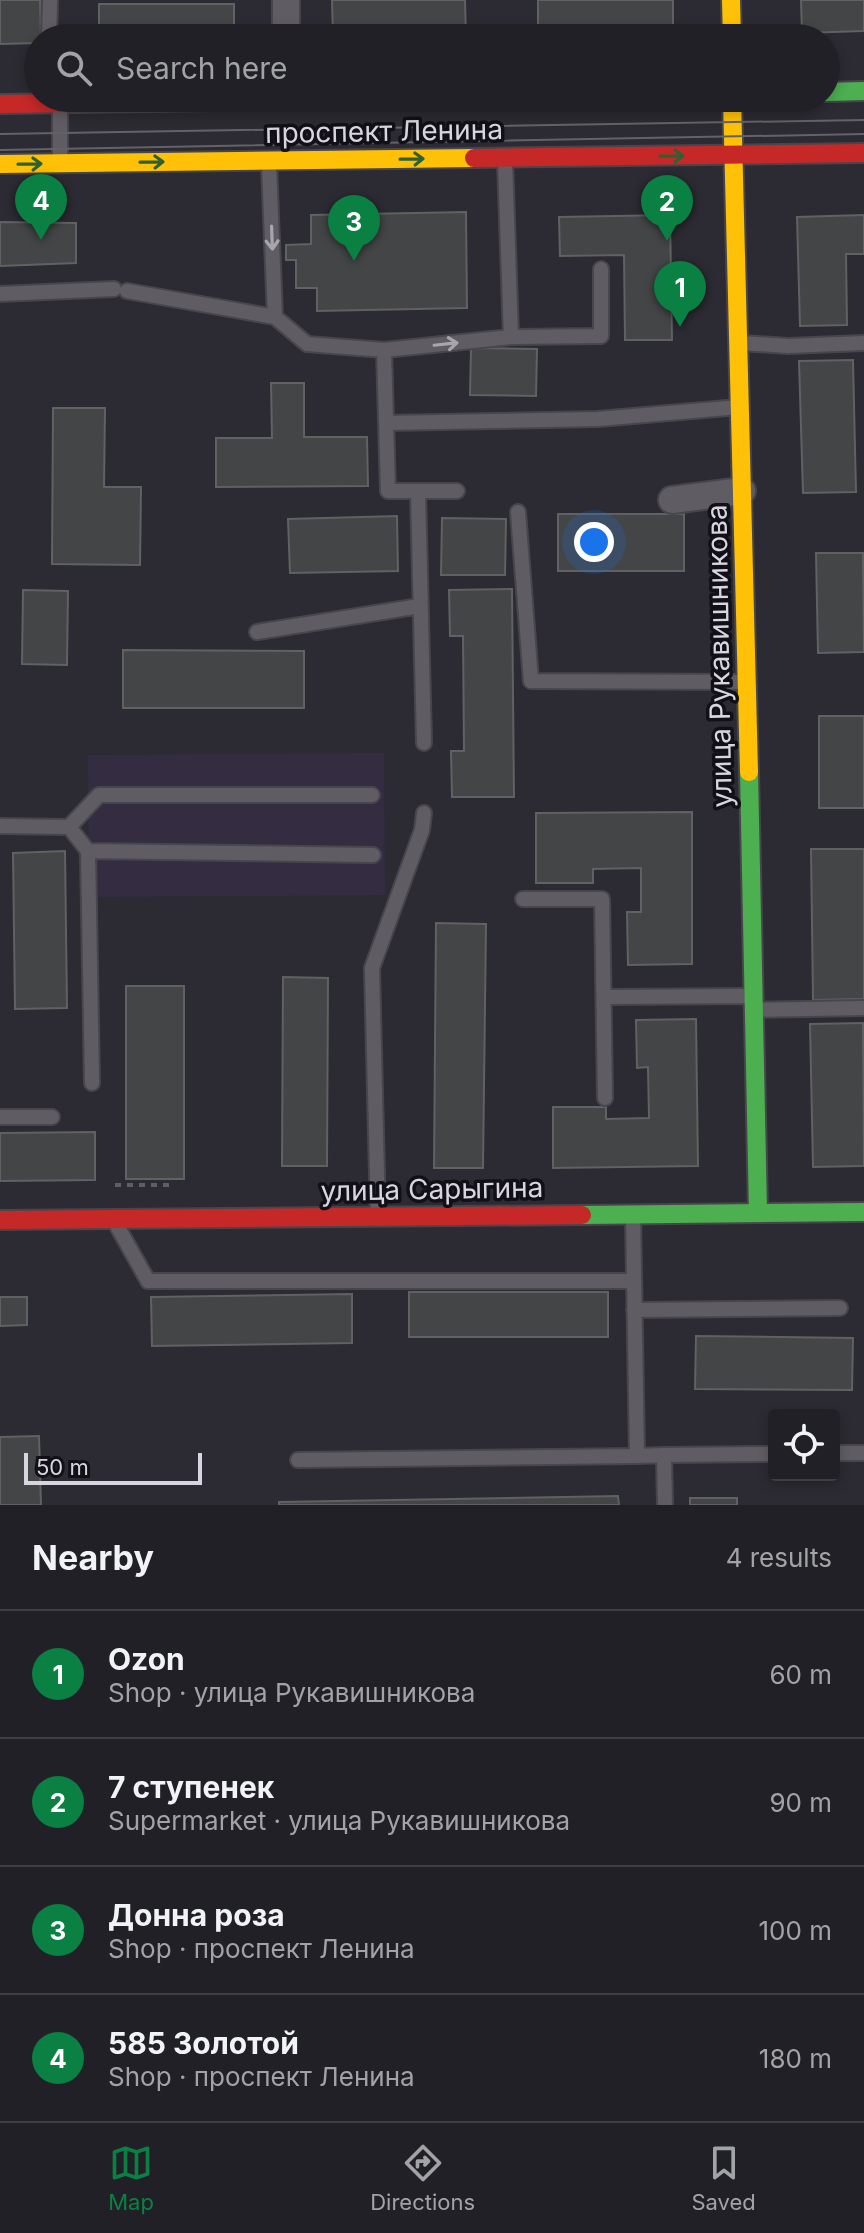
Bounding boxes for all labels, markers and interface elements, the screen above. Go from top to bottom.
search box [24,24,840,112]
icon: search [52,46,96,90]
text: Search here [116,50,288,86]
street label: проспект Ленина [265,112,503,150]
one-way arrow [658,148,685,163]
one-way arrow [398,151,425,167]
one-way arrow [138,154,165,170]
one-way arrow [16,156,43,171]
pin: 4 [15,174,67,240]
pin: 2 [641,175,693,241]
pin: 3 [328,195,380,261]
one-way arrow [264,224,279,251]
pin: 1 [654,261,706,327]
one-way arrow [432,336,459,351]
street label: улица Рукавишникова [699,504,739,808]
your location [574,522,614,562]
street label: улица Сарыгина [320,1170,544,1208]
map controls [768,1409,840,1481]
button: locate [768,1409,840,1481]
scale bar [24,1449,202,1485]
text: 50 m [36,1454,89,1480]
text: Nearby [32,1537,154,1578]
text: 4 results [726,1542,832,1573]
text: Ozon [108,1641,185,1677]
text: 1 [52,1659,64,1690]
text: 60 m [769,1659,832,1690]
text: Shop · улица Рукавишникова [108,1677,475,1708]
text: 7 ступенек [108,1769,274,1805]
text: 2 [50,1787,66,1818]
text: 90 m [769,1787,832,1818]
text: Supermarket · улица Рукавишникова [108,1805,570,1836]
text: Донна роза [108,1897,285,1933]
text: 3 [50,1915,66,1946]
text: 100 m [759,1915,832,1946]
text: Shop · проспект Ленина [108,1933,415,1964]
text: 585 Золотой [108,2025,299,2061]
text: 4 [49,2043,67,2074]
text: 180 m [759,2043,832,2074]
text: Shop · проспект Ленина [108,2061,415,2092]
tab: Map [108,2141,154,2215]
tab: Directions [370,2141,475,2215]
tab: Saved [691,2141,756,2215]

